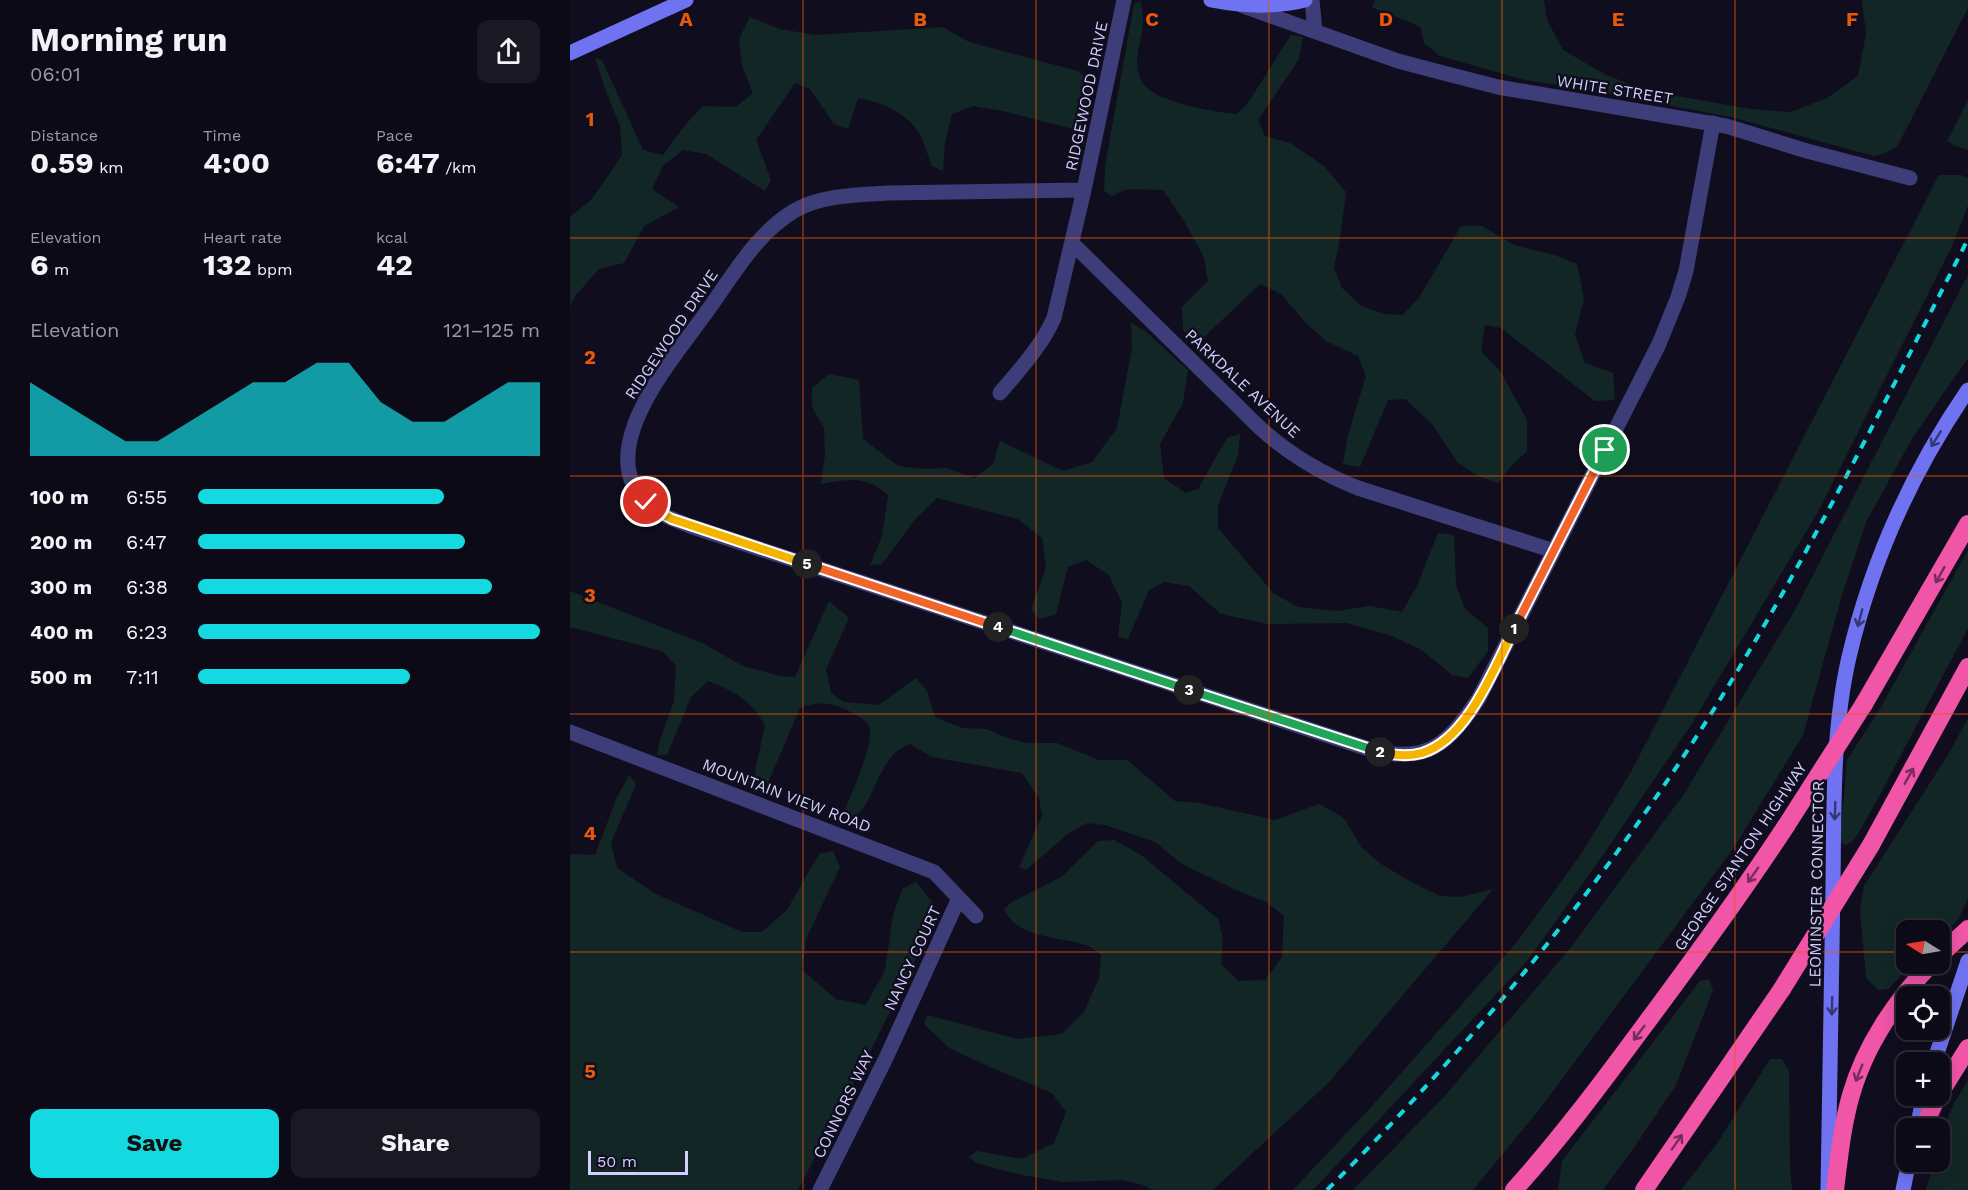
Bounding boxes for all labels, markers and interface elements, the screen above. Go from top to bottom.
text: A [679,7,693,31]
text: B [913,7,927,31]
text: C [1145,7,1159,31]
text: D [1379,7,1393,31]
text: E [1612,7,1624,31]
text: F [1846,7,1858,31]
text: Morning run [30,20,227,59]
button: share [477,20,540,83]
street label: RIDGEWOOD DRIVE [1061,20,1112,173]
text: 06:01 [30,62,81,86]
street label: WHITE STREET [1555,71,1675,108]
text: 1 [586,107,594,131]
text: Distance [30,126,98,145]
text: Time [203,126,241,145]
text: Pace [376,126,413,145]
text: 0.59 [30,145,94,180]
text: 4:00 [203,145,270,180]
text: 6:47 [376,145,440,180]
text: km [94,158,123,177]
text: /km [440,158,476,177]
text: Elevation [30,228,101,247]
text: Heart rate [203,228,282,247]
text: kcal [376,228,408,247]
text: 6 [30,247,48,282]
text: 132 [203,247,252,282]
text: 42 [376,247,413,282]
text: m [48,260,69,279]
text: bpm [252,260,292,279]
street label: RIDGEWOOD DRIVE [621,266,722,403]
text: Elevation [30,318,119,342]
text: 121–125 m [443,318,540,342]
street label: PARKDALE AVENUE [1181,325,1304,442]
text: 2 [584,345,596,369]
pin [1579,424,1630,475]
one-way arrow [1929,430,1941,447]
icon: arrive [1588,433,1621,466]
pin [620,476,671,527]
text: 100 m [30,485,89,509]
text: 6:55 [126,485,167,509]
icon: check [629,485,662,518]
text: 200 m [30,530,92,554]
text: 6:47 [126,530,167,554]
pin: 5 [792,549,822,579]
text: 5 [802,554,812,573]
one-way arrow [1934,566,1946,583]
text: 300 m [30,575,92,599]
text: 6:38 [126,575,168,599]
text: 3 [584,583,596,607]
one-way arrow [1854,608,1865,627]
pin: 4 [983,612,1013,642]
pin: 1 [1499,614,1529,644]
text: 4 [993,617,1003,636]
text: 1 [1511,619,1517,638]
text: 400 m [30,620,93,644]
text: 6:23 [126,620,167,644]
text: 500 m [30,665,92,689]
text: 7:11 [126,665,159,689]
pin: 3 [1174,675,1204,705]
text: 3 [1184,680,1194,699]
pin: 2 [1365,737,1395,767]
text: 2 [1375,742,1385,761]
street label: MOUNTAIN VIEW ROAD [700,755,874,836]
street label: GEORGE STANTON HIGHWAY [1670,758,1811,954]
one-way arrow [1904,767,1915,785]
street label: LEOMINSTER CONNECTOR [1805,781,1828,988]
one-way arrow [1829,800,1840,820]
text: 4 [584,821,597,845]
one-way arrow [1747,866,1759,882]
street label: NANCY COURT [880,903,945,1013]
north arrow [1896,920,1950,974]
map controls [1896,920,1950,1172]
button: locate [1896,986,1950,1040]
one-way arrow [1826,995,1838,1015]
one-way arrow [1633,1024,1646,1040]
street label: CONNORS WAY [809,1047,878,1161]
button: + [1896,1052,1950,1106]
text: 5 [584,1059,596,1083]
one-way arrow [1853,1064,1864,1082]
button: Save [30,1109,279,1178]
button: Share [291,1109,540,1178]
button: − [1896,1118,1950,1172]
one-way arrow [1671,1135,1683,1151]
scale bar [588,1148,688,1176]
text: 50 m [597,1152,637,1171]

